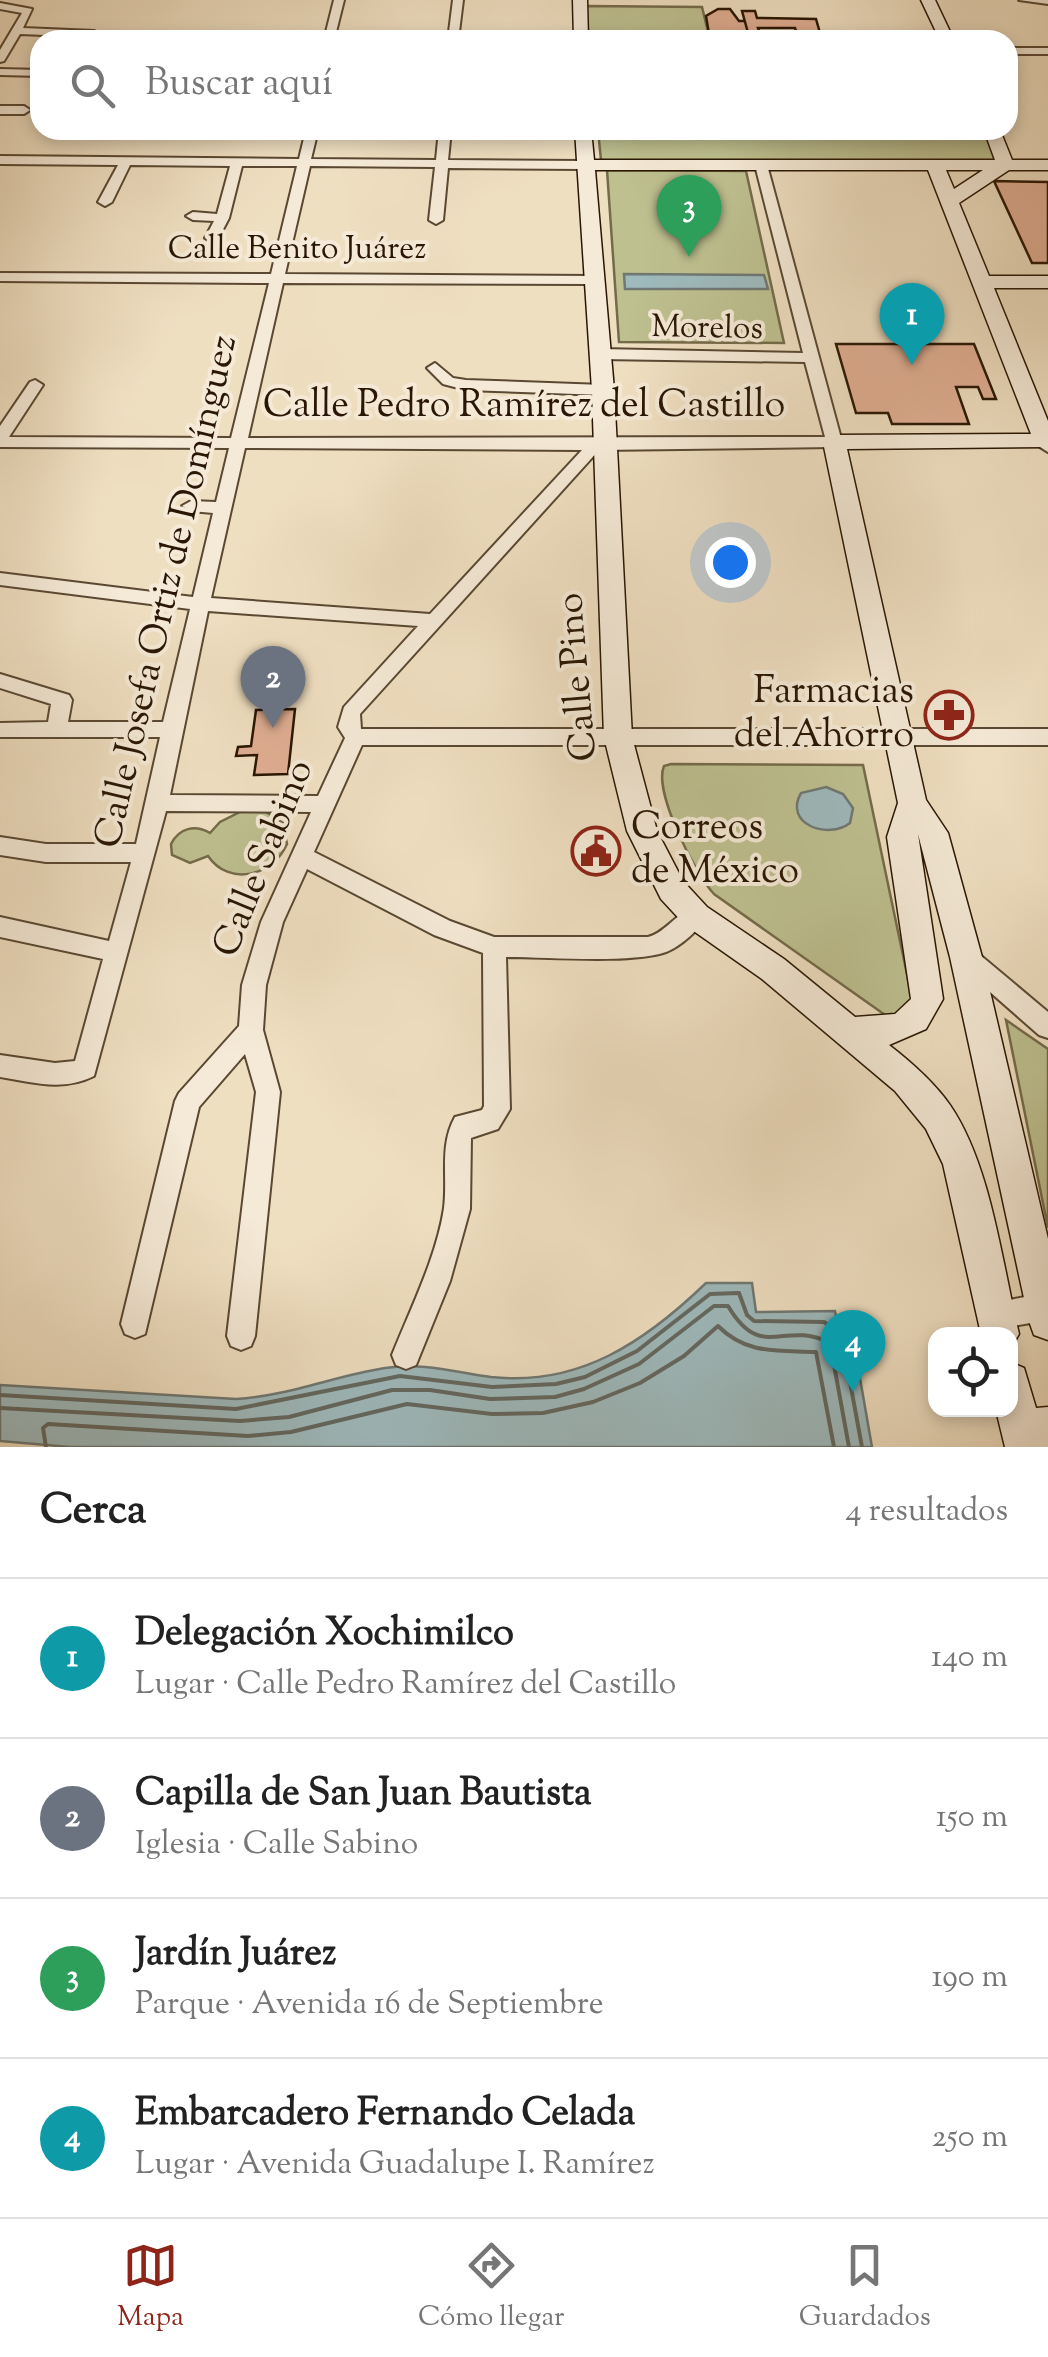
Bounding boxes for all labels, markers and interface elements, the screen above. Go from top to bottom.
search box [30,30,1018,140]
icon: search [65,58,120,113]
text: Buscar aquí [145,58,333,112]
pin: 3 [656,174,722,257]
street label: Calle Benito Juárez [168,227,426,273]
pin: 1 [880,282,944,365]
street label: Morelos [651,305,763,353]
street label: Calle Josefa Ortiz de Domínguez [83,330,253,854]
street label: Calle Pedro Ramírez del Castillo [263,380,785,434]
your location [705,537,756,588]
street label: Calle Pino [545,591,613,763]
pin: 2 [240,646,306,728]
place label: Farmacias del Ahorro [734,666,914,764]
pharmacy icon: Farmacias del Ahorro [923,689,975,741]
street label: Calle Sabino [201,752,329,966]
place label: Correos de México [631,802,799,900]
public building icon: Correos de México [570,825,622,877]
pin: 4 [820,1310,886,1392]
map controls [928,1327,1018,1417]
button: locate [928,1327,1018,1417]
text: Cerca [40,1482,146,1542]
text: 4 resultados [845,1489,1008,1535]
text: Delegación Xochimilco [135,1608,514,1662]
text: 1 [67,1635,78,1681]
text: 140 m [931,1635,1008,1681]
text: Lugar · Calle Pedro Ramírez del Castillo [135,1662,676,1708]
text: Capilla de San Juan Bautista [135,1768,592,1822]
text: 2 [65,1795,80,1841]
text: 150 m [936,1795,1008,1841]
text: Iglesia · Calle Sabino [135,1822,418,1868]
text: Jardín Juárez [135,1928,336,1982]
text: 3 [66,1955,79,2001]
text: 190 m [932,1955,1008,2001]
text: Parque · Avenida 16 de Septiembre [135,1982,604,2028]
text: Embarcadero Fernando Celada [135,2088,635,2142]
text: 4 [64,2115,81,2161]
text: 250 m [932,2115,1008,2161]
text: Lugar · Avenida Guadalupe I. Ramírez [135,2142,655,2188]
tab: Mapa [117,2238,184,2338]
tab: Cómo llegar [418,2238,564,2338]
tab: Guardados [799,2238,931,2338]

